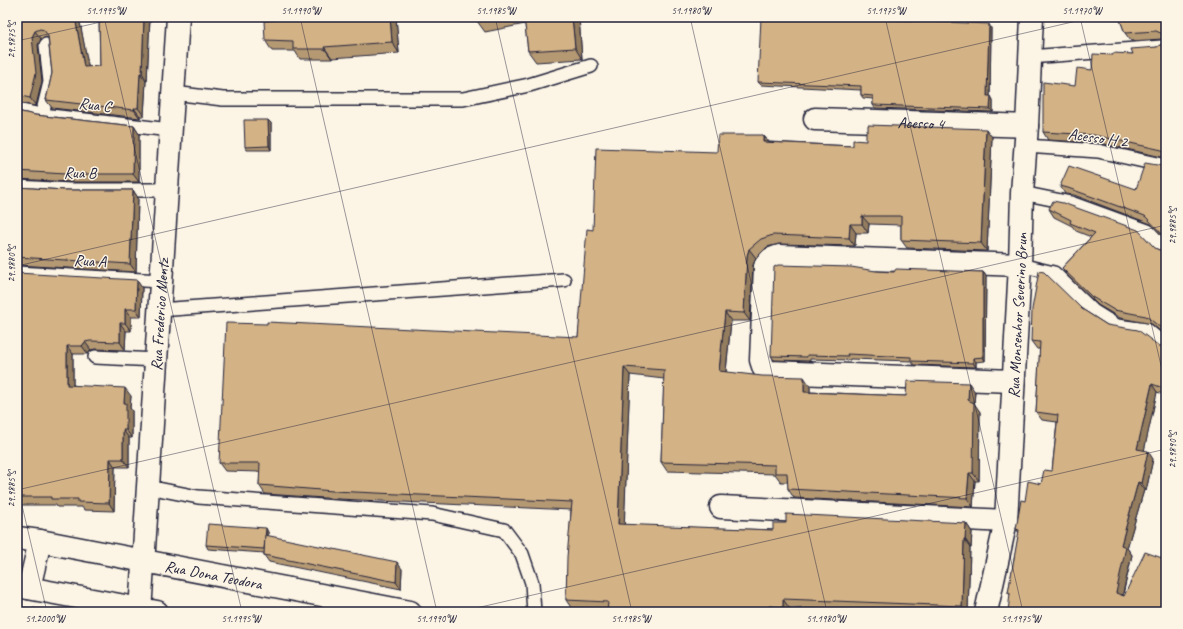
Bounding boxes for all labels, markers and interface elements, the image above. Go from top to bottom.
text: 51.1995°W [86,4,127,17]
text: 51.1990°W [281,4,322,17]
text: 51.1985°W [476,4,517,17]
text: 51.1980°W [671,4,712,17]
text: 51.1975°W [866,4,907,17]
text: 51.1970°W [1062,4,1103,17]
text: 29.9875°S [5,20,18,58]
street label: Rua C [78,93,114,117]
street label: Acesso 4 [897,113,946,134]
street label: Acesso H 2 [1067,124,1130,152]
street label: Rua B [64,163,98,183]
text: 29.9885°S [1166,206,1179,244]
street label: Rua Monsenhor Severino Brun [1004,232,1032,399]
text: 29.9880°S [5,244,18,282]
street label: Rua A [73,250,108,272]
street label: Rua Frederico Mentz [146,256,174,371]
text: 29.9890°S [1166,430,1179,468]
text: 29.9885°S [5,469,18,507]
street label: Rua Dona Teodora [163,556,265,595]
text: 51.2000°W [25,612,66,625]
text: 51.1995°W [221,612,262,625]
text: 51.1990°W [416,612,457,625]
text: 51.1985°W [611,612,652,625]
text: 51.1980°W [806,612,847,625]
text: 51.1975°W [1001,612,1042,625]

